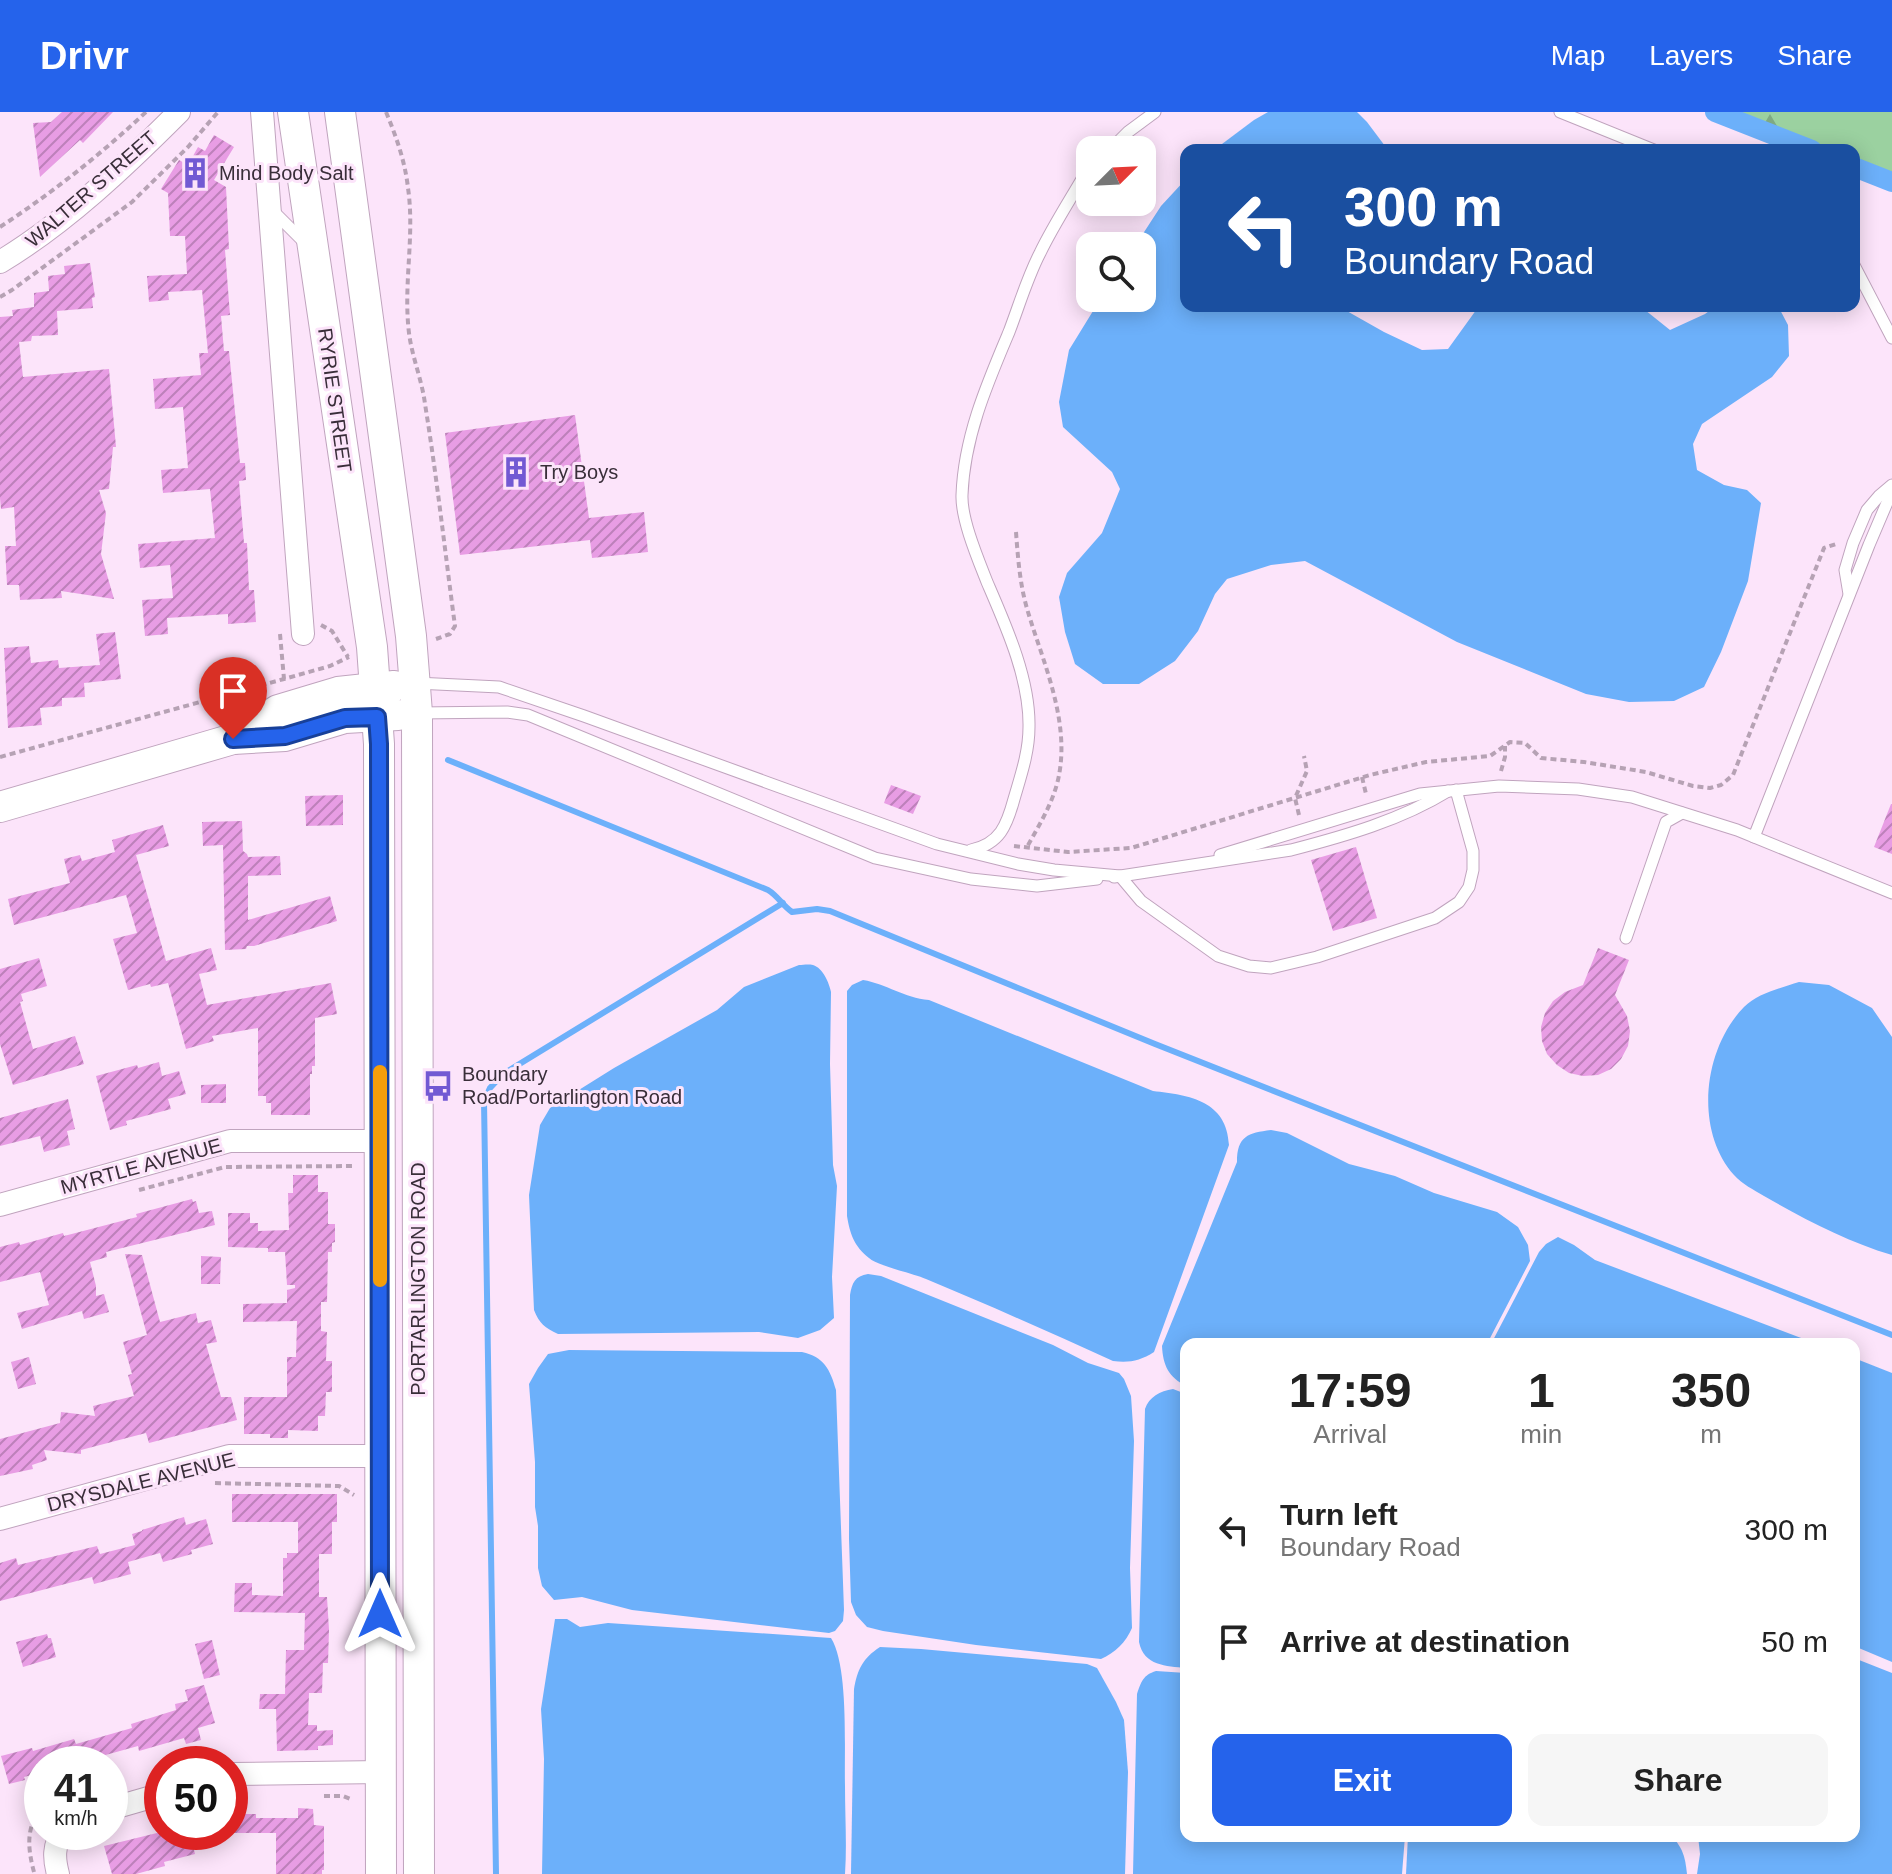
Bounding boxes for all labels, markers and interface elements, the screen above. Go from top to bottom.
text: Drivr [40,35,129,77]
text: Map [1551,40,1605,71]
text: Layers [1649,40,1733,71]
text: Share [1777,40,1852,71]
street label: WALTER STREET [21,126,161,252]
north arrow [1076,136,1156,216]
map controls [1076,136,1156,312]
building icon: Mind Body Salt [178,156,212,190]
place label: Mind Body Salt [219,162,354,184]
text: 300 m [1344,175,1503,238]
icon: left [1212,176,1316,280]
button: search [1076,232,1156,312]
text: Boundary Road [1344,241,1594,282]
street label: RYRIE STREET [314,327,356,473]
building icon: Try Boys [499,455,533,489]
place label: Try Boys [540,461,618,483]
pin [199,657,267,739]
icon: arrive [211,669,255,713]
place label: Boundary Road/Portarlington Road [462,1063,682,1108]
bus stop icon: Boundary Road/Portarlington Road [421,1069,455,1103]
street label: MYRTLE AVENUE [58,1134,224,1198]
street label: PORTARLINGTON ROAD [407,1162,429,1396]
text: 17:59 [1289,1364,1412,1417]
text: 1 [1528,1364,1555,1417]
text: 350 [1671,1364,1751,1417]
text: Arrival [1313,1419,1387,1449]
text: min [1520,1419,1562,1449]
text: m [1700,1419,1722,1449]
street label: DRYSDALE AVENUE [45,1448,237,1516]
text: Turn left [1280,1498,1398,1531]
icon: left [1212,1508,1256,1552]
text: 300 m [1745,1513,1828,1546]
text: Boundary Road [1280,1532,1461,1562]
position arrow [338,1572,422,1656]
icon: arrive [1212,1620,1256,1664]
text: Arrive at destination [1280,1625,1570,1658]
text: 50 m [1761,1625,1828,1658]
button: Exit [1212,1734,1512,1826]
button: Share [1528,1734,1828,1826]
speed limit sign: 50 [144,1746,248,1850]
text: 41 [54,1766,98,1810]
text: km/h [54,1807,98,1829]

